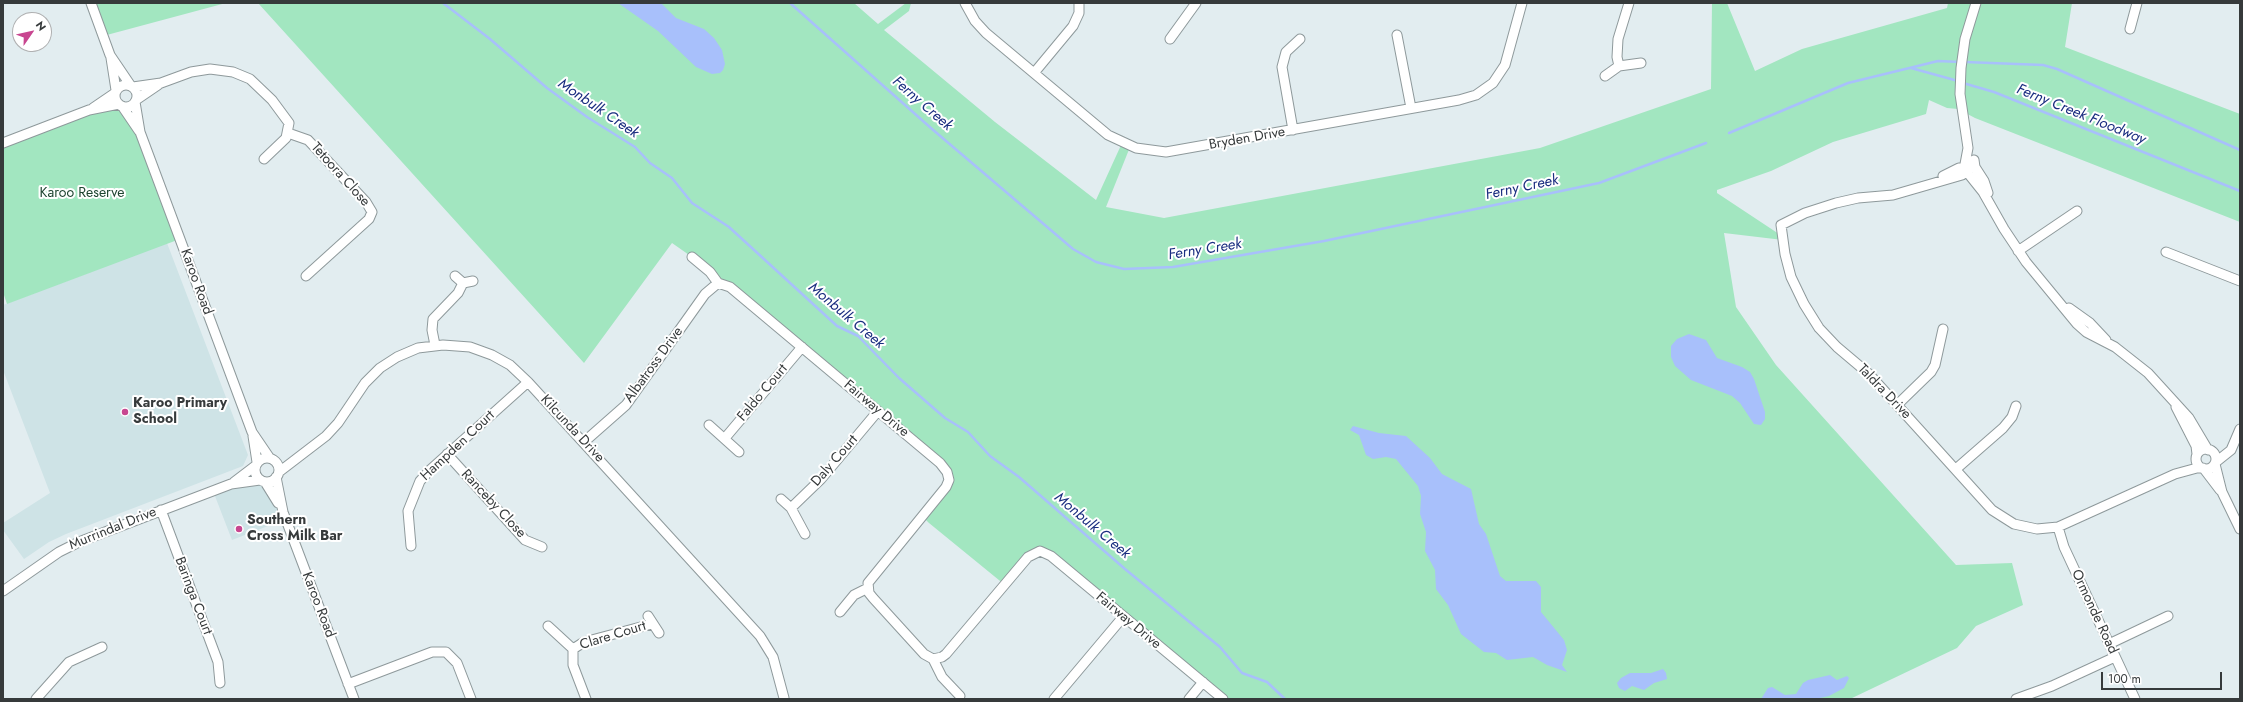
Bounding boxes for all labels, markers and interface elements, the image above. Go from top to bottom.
north arrow [12,12,52,52]
text: N [32,18,50,34]
water label: Ferny Creek [888,73,956,135]
water label: Monbulk Creek [554,75,642,143]
water label: Ferny Creek Floodway [2014,81,2148,149]
street label: Bryden Drive [1208,124,1286,154]
street label: Tetoora Close [307,140,373,210]
water label: Ferny Creek [1484,172,1560,204]
park label: Karoo Reserve [39,186,125,202]
water label: Ferny Creek [1167,235,1243,265]
street label: Karoo Road [176,247,216,317]
water label: Monbulk Creek [804,279,888,353]
street label: Albatross Drive [621,324,687,406]
street label: Faldo Court [734,361,792,425]
street label: Taldra Drive [1854,361,1914,423]
street label: Fairway Drive [840,377,912,441]
street label: Kilcunda Drive [536,392,608,466]
place label: Karoo Primary School [133,396,227,428]
marker: Karoo Primary School [120,407,130,417]
street label: Hampden Court [417,407,499,485]
street label: Daly Court [808,432,862,490]
street label: Ranceby Close [457,466,529,542]
water label: Monbulk Creek [1050,489,1134,563]
street label: Murrindal Drive [67,504,159,554]
place label: Southern Cross Milk Bar [247,513,343,546]
marker: Southern Cross Milk Bar [234,524,244,534]
street label: Baringa Court [170,555,216,637]
street label: Ormonde Road [2067,567,2121,657]
street label: Karoo Road [298,570,338,640]
street label: Fairway Drive [1092,589,1164,653]
street label: Clare Court [578,618,648,654]
scale bar [2103,664,2224,690]
text: 100 m [2108,670,2141,688]

